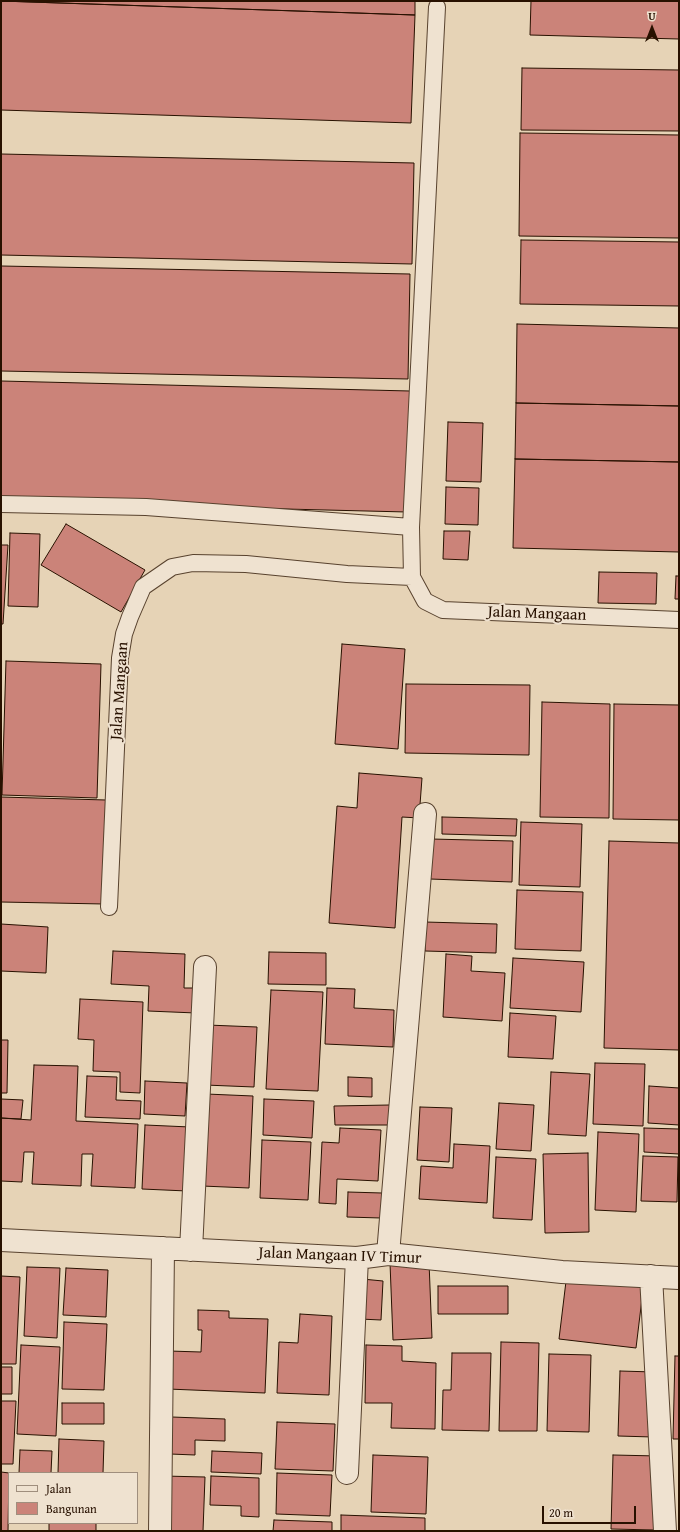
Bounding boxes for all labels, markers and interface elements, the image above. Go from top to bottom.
north arrow [632,8,672,48]
text: U [648,8,656,24]
street label: Jalan Mangaan [487,603,587,625]
street label: Jalan Mangaan [107,641,133,741]
street label: Jalan Mangaan IV Timur [258,1244,422,1268]
legend [8,1472,138,1524]
text: Jalan [46,1480,71,1497]
scale bar [544,1498,638,1524]
text: Bangunan [46,1500,97,1517]
text: 20 m [549,1504,573,1521]

